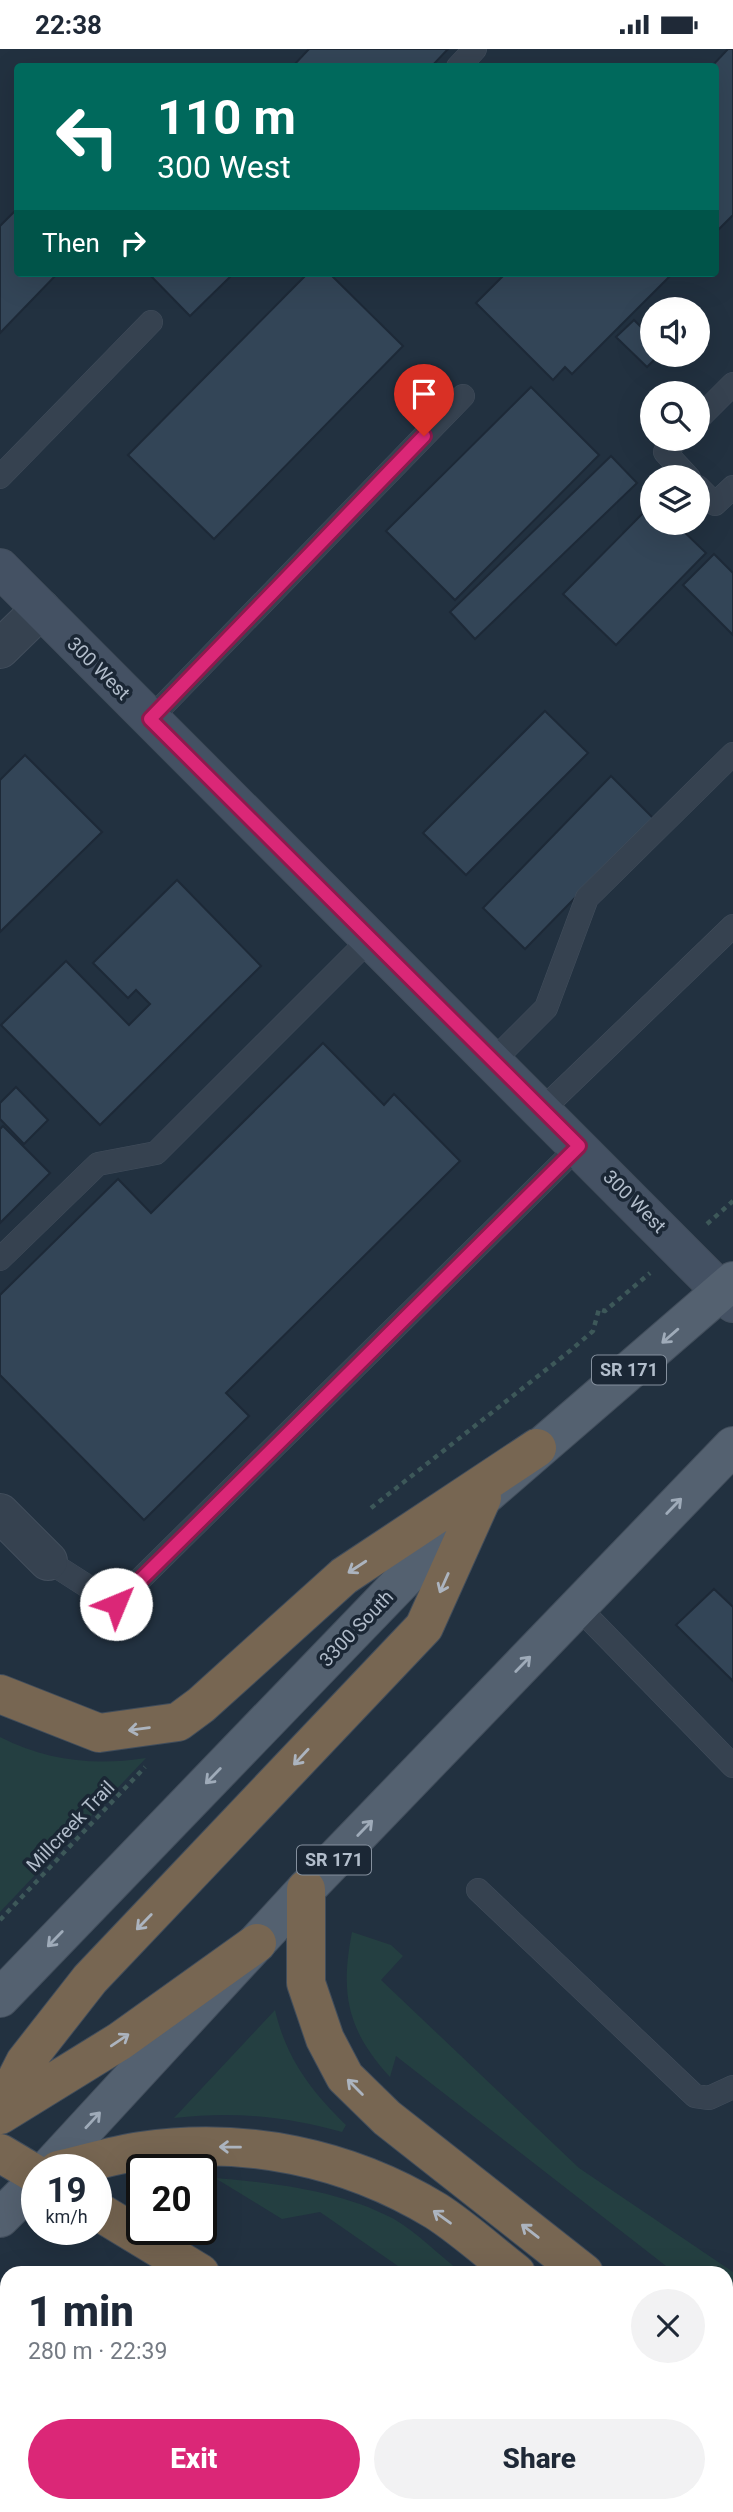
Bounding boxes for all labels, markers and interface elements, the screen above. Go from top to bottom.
text: 22:38 [35,10,102,40]
text: 110 m [157,89,296,146]
icon: left [42,91,133,182]
text: 300 West [157,148,291,186]
icon: right [114,224,152,262]
text: Then [42,228,100,258]
map controls [640,297,710,535]
button: sound [640,297,710,367]
pin [394,364,454,436]
icon: arrive [405,375,443,413]
button: search [640,381,710,451]
button: layers [640,465,710,535]
street label: 300 West [62,632,135,705]
street label: 300 West [598,1165,671,1238]
one-way arrow [661,1327,679,1343]
road number: SR 171 [592,1355,666,1385]
one-way arrow [666,1498,683,1515]
one-way arrow [348,1560,367,1574]
position arrow [79,1567,153,1641]
one-way arrow [437,1571,450,1593]
street label: 3300 South [314,1586,398,1671]
one-way arrow [514,1656,531,1673]
one-way arrow [128,1722,151,1735]
one-way arrow [293,1748,309,1766]
one-way arrow [205,1767,222,1784]
street label: Millcreek Trail [21,1776,119,1876]
one-way arrow [357,1820,374,1837]
road number: SR 171 [297,1846,371,1875]
one-way arrow [136,1913,153,1930]
one-way arrow [47,1930,64,1947]
one-way arrow [110,2033,129,2047]
one-way arrow [347,2078,364,2095]
one-way arrow [85,2112,102,2129]
one-way arrow [218,2140,241,2154]
speed limit sign: 20 [126,2154,217,2245]
text: 19 [46,2170,87,2211]
text: km/h [45,2206,88,2227]
one-way arrow [434,2209,452,2224]
one-way arrow [522,2224,540,2239]
text: 1 min [28,2287,134,2336]
button: close [631,2289,705,2363]
text: 280 m · 22:39 [28,2338,167,2365]
button: Exit [28,2419,360,2499]
button: Share [374,2419,705,2499]

